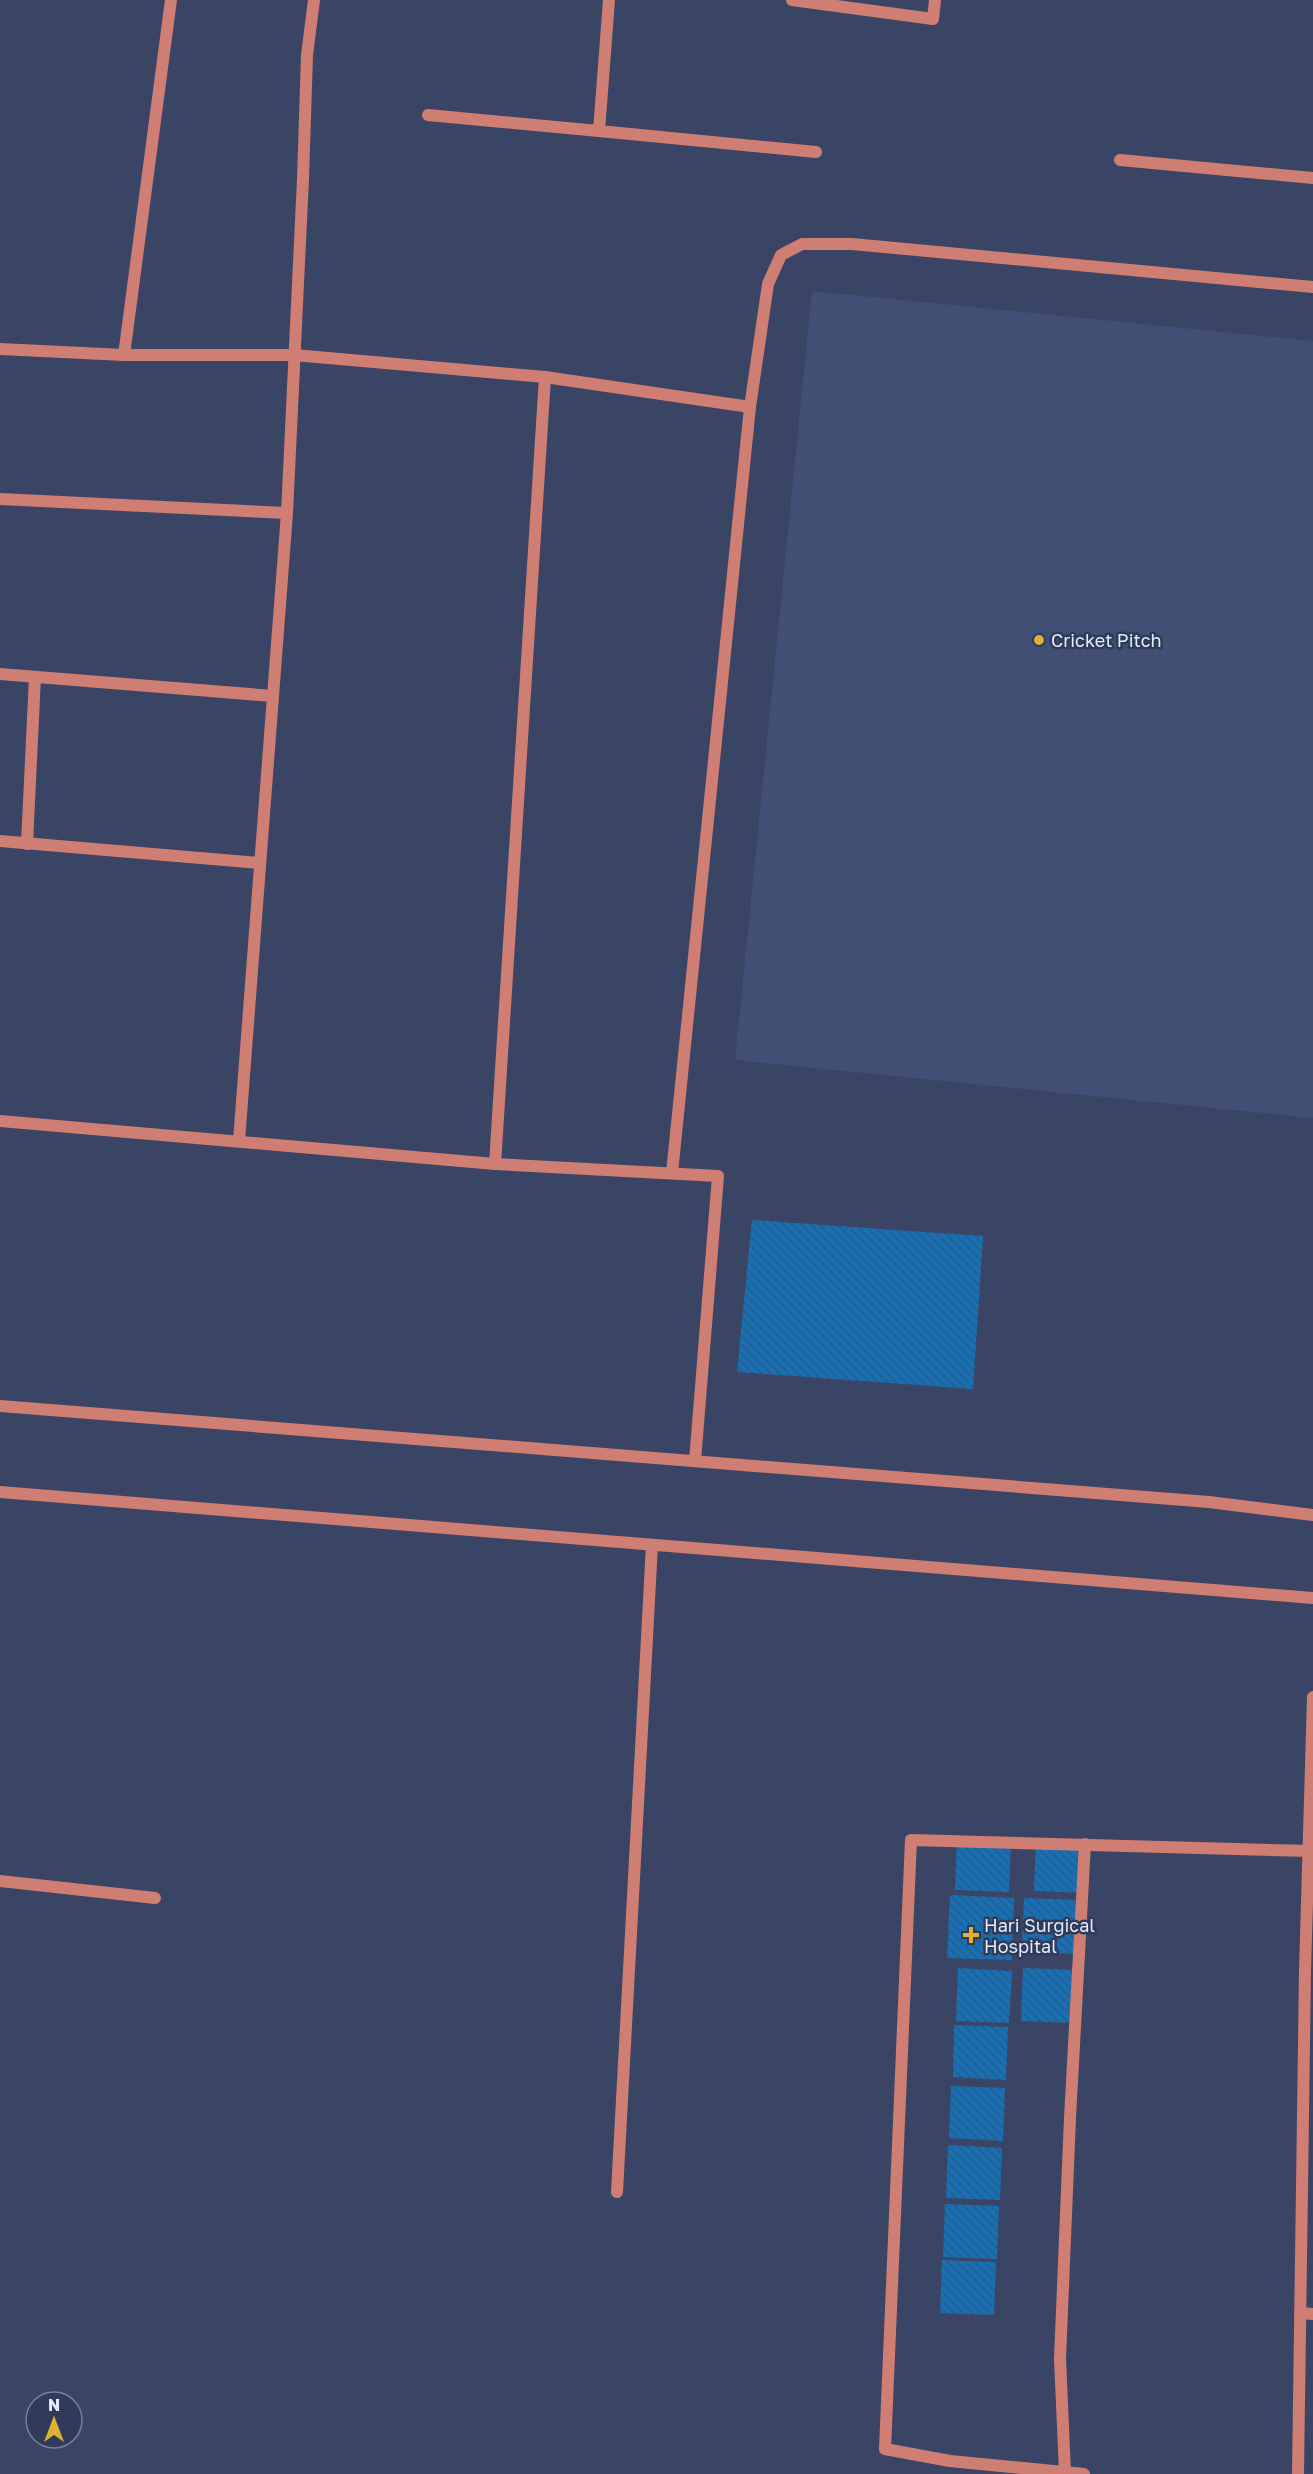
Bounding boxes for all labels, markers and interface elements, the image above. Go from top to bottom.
place label: Cricket Pitch [1051,629,1162,651]
marker: Cricket Pitch [1032,633,1046,647]
place label: Hari Surgical Hospital [984,1914,1095,1957]
marker: Hari Surgical Hospital [962,1926,980,1944]
north arrow [24,2390,84,2450]
text: N [48,2395,60,2415]

